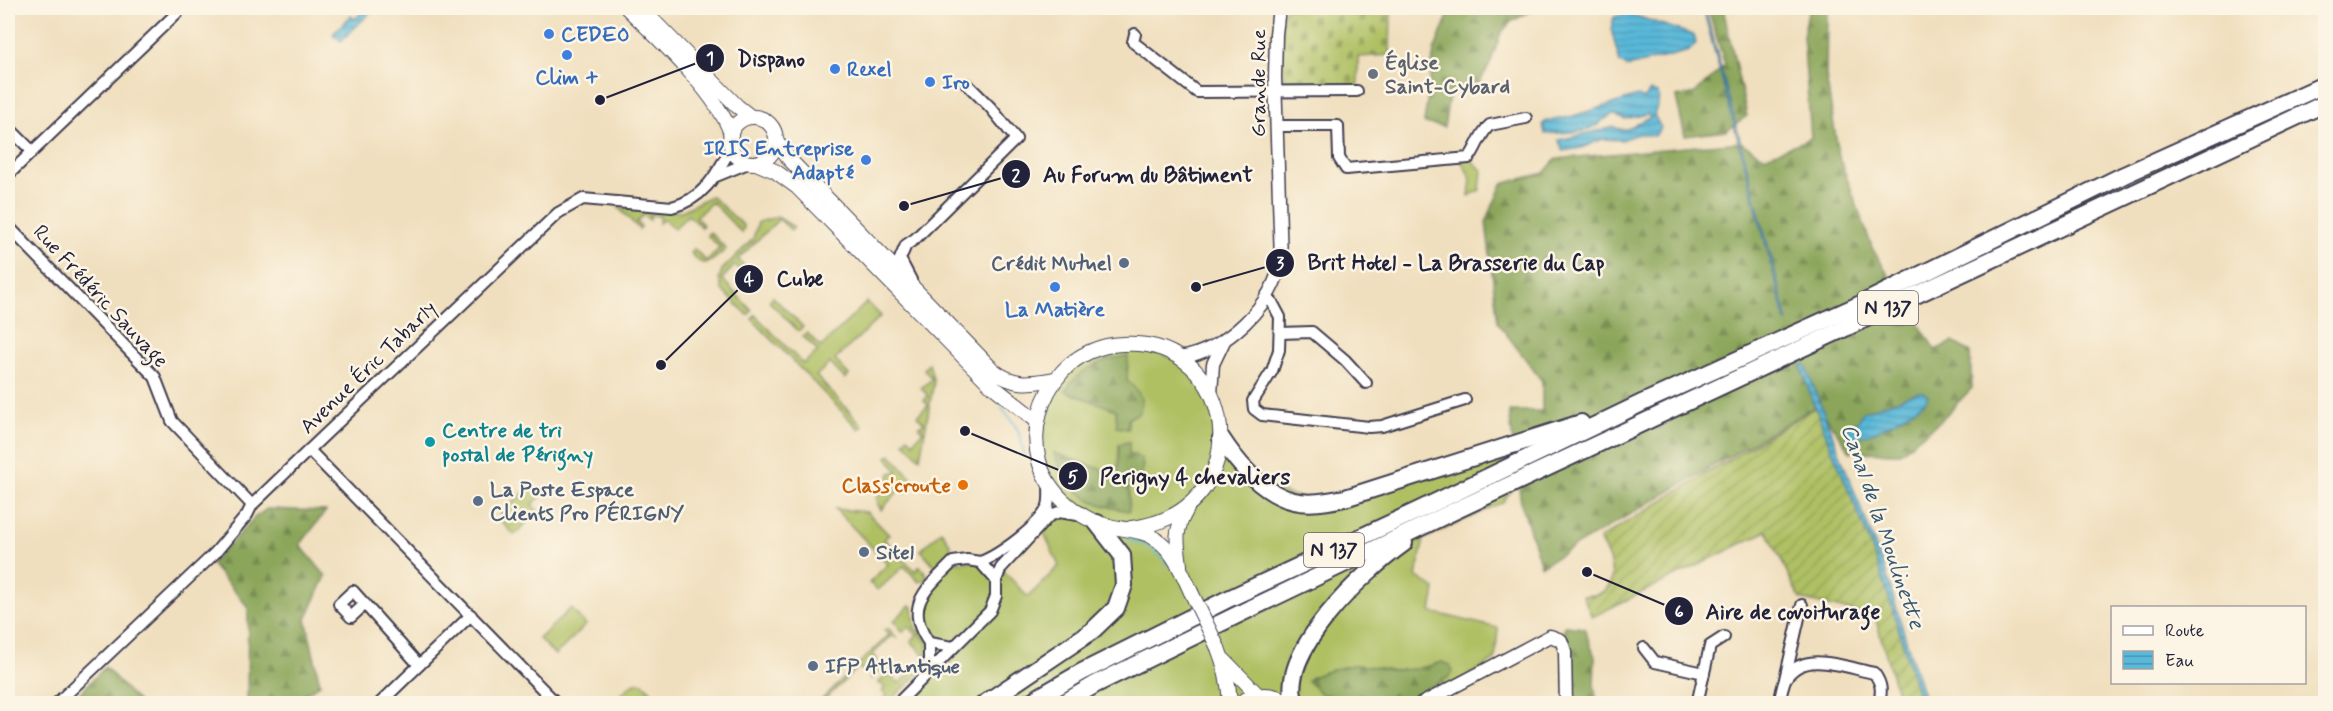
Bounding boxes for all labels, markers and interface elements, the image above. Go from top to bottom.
place label: CEDEO [561,21,630,49]
marker: CEDEO [542,27,556,41]
street label: Grande Rue [1245,29,1273,137]
callout: Dispano [695,38,817,78]
text: Dispano [737,46,805,74]
text: 1 [706,47,714,71]
marker: Clim + [560,48,574,62]
place label: Église Saint-Cybard [1385,49,1510,101]
place label: Rexel [847,56,892,84]
marker: Rexel [828,62,842,76]
place label: Clim + [535,64,599,92]
marker: Église Saint-Cybard [1366,67,1380,81]
place label: Iro [942,69,970,97]
marker: Iro [923,75,937,89]
place label: IRIS Entreprise Adapté [704,135,855,187]
marker: IRIS Entreprise Adapté [859,153,873,167]
callout: Au Forum du Bâtiment [1001,154,1266,194]
text: Au Forum du Bâtiment [1043,162,1253,190]
text: 2 [1012,164,1021,188]
street label: Rue Frédéric Sauvage [25,219,174,376]
callout: Brit Hotel - La Brasserie du Cap [1265,243,1617,283]
place label: Crédit Mutuel [991,250,1112,278]
text: Brit Hotel - La Brasserie du Cap [1308,250,1605,278]
text: 3 [1276,252,1285,276]
marker: Crédit Mutuel [1117,256,1131,270]
callout: Cube [734,259,835,299]
text: Cube [777,266,824,294]
text: 4 [744,268,755,292]
marker: La Matière [1048,280,1062,294]
road number: N 137 [1858,291,1918,325]
street label: Avenue Éric Tabarly [294,295,443,440]
place label: La Matière [1005,296,1106,324]
place label: Centre de tri postal de Périgny [442,417,593,471]
water label: Canal de la Moulinette [1834,420,1931,634]
marker: Centre de tri postal de Périgny [423,435,437,449]
callout: Perigny 4 chevaliers [1058,456,1303,496]
text: Perigny 4 chevaliers [1100,464,1291,495]
text: 5 [1068,466,1079,490]
place label: Class'croute [842,472,951,500]
place label: La Poste Espace Clients Pro PÉRIGNY [490,476,684,528]
marker: Class'croute [956,478,970,492]
marker: La Poste Espace Clients Pro PÉRIGNY [471,494,485,508]
road number: N 137 [1304,533,1364,567]
place label: Sitel [876,539,914,567]
marker: Sitel [857,545,871,559]
callout: Aire de covoiturage [1664,591,1892,631]
text: Aire de covoiturage [1705,599,1881,631]
text: 6 [1674,600,1684,624]
legend [2111,606,2306,684]
text: Route [2165,619,2204,643]
text: Eau [2165,649,2194,673]
place label: IFP Atlantique [825,653,960,681]
marker: IFP Atlantique [806,659,820,673]

